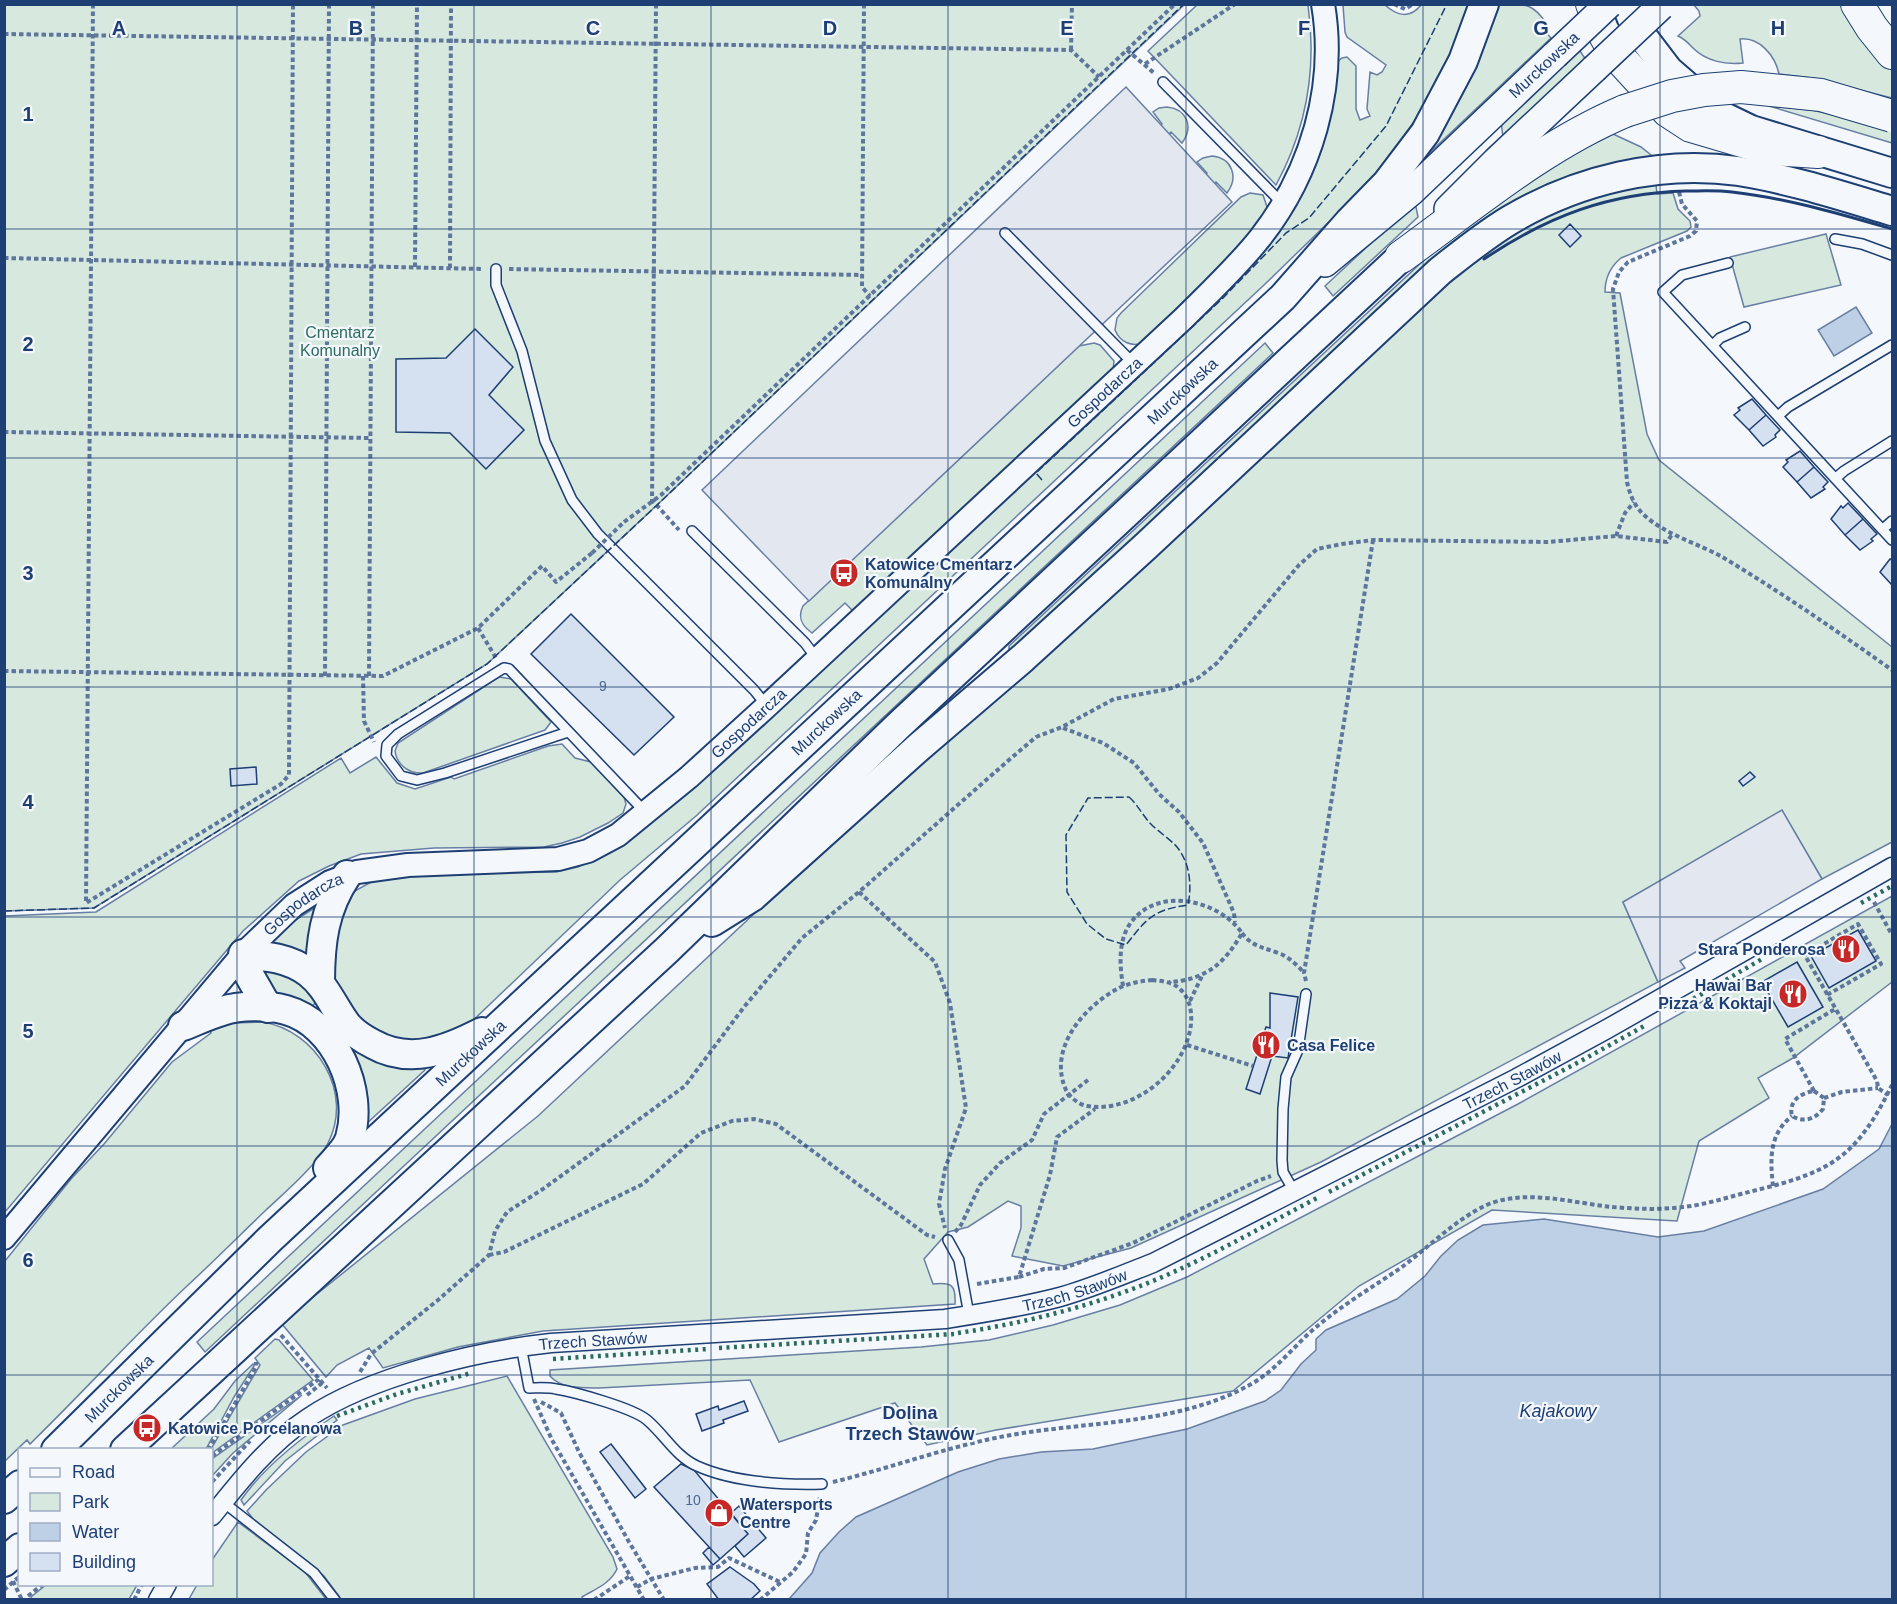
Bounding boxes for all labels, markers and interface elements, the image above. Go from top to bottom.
text: A [112,17,126,39]
text: B [349,17,363,39]
text: C [586,17,600,39]
text: D [823,17,837,39]
text: E [1060,17,1074,39]
text: F [1298,17,1310,39]
text: G [1533,17,1549,39]
text: H [1771,17,1785,39]
street label: Murckowska [1506,28,1582,102]
text: 1 [22,103,34,125]
park label: Cmentarz Komunalny [300,324,380,359]
text: 2 [22,333,34,355]
street label: Gospodarcza [1064,353,1145,431]
street label: Murckowska [1144,354,1220,427]
place label: Katowice Cmentarz Komunalny [865,556,1013,591]
bus stop icon: Katowice Cmentarz Komunalny [828,557,860,589]
text: 3 [22,562,34,584]
house number: 9 [599,678,607,694]
street label: Gospodarcza [707,684,789,761]
street label: Murckowska [788,685,865,758]
text: 4 [22,791,34,813]
street label: Gospodarcza [260,869,345,939]
restaurant icon: Stara Ponderosa [1830,933,1862,965]
place label: Stara Ponderosa [1698,941,1825,958]
place label: Hawai Bar Pizza & Koktajl [1658,977,1772,1012]
restaurant icon: Hawai Bar Pizza & Koktajl [1777,978,1809,1010]
street label: Murckowska [432,1016,509,1089]
text: 5 [22,1020,34,1042]
restaurant icon: Casa Felice [1250,1029,1282,1061]
place label: Casa Felice [1287,1037,1375,1054]
street label: Trzech Stawów [1460,1047,1565,1113]
text: 6 [22,1249,34,1271]
street label: Trzech Stawów [1021,1265,1130,1314]
street label: Trzech Stawów [538,1329,648,1353]
street label: Murckowska [81,1351,156,1425]
water label: Kajakowy [1519,1401,1598,1421]
district label: Dolina Trzech Stawów [845,1403,976,1444]
bus stop icon: Katowice Porcelanowa [131,1412,163,1444]
place label: Katowice Porcelanowa [168,1420,341,1437]
legend [18,1448,213,1586]
text: Road [72,1462,115,1482]
text: Park [72,1492,110,1512]
house number: 10 [685,1492,701,1508]
place label: Watersports Centre [740,1496,833,1531]
shop icon: Watersports Centre [703,1497,735,1529]
text: Water [72,1522,119,1542]
text: Building [72,1552,136,1572]

